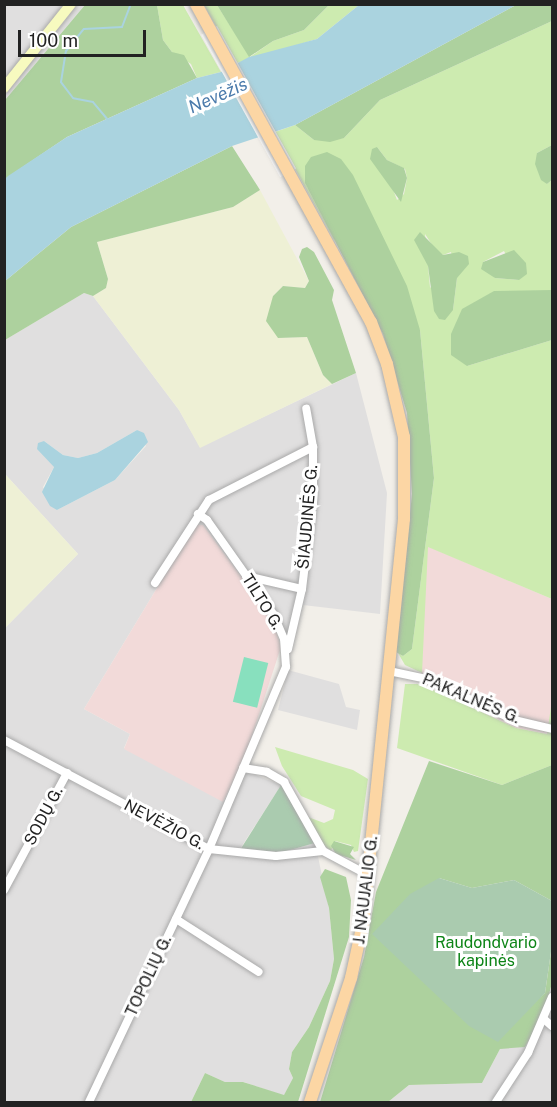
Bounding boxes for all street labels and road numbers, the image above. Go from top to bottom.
street label: ŠIAUDINĖS G. [294,464,322,570]
street label: TILTO G. [237,571,287,633]
street label: PAKALNĖS G. [419,670,523,728]
street label: SODŲ G. [21,783,67,849]
street label: NEVĖŽIO G. [120,796,208,854]
street label: J. NAUJALIO G. [350,835,382,945]
street label: TOPOLIŲ G. [122,932,176,1020]

